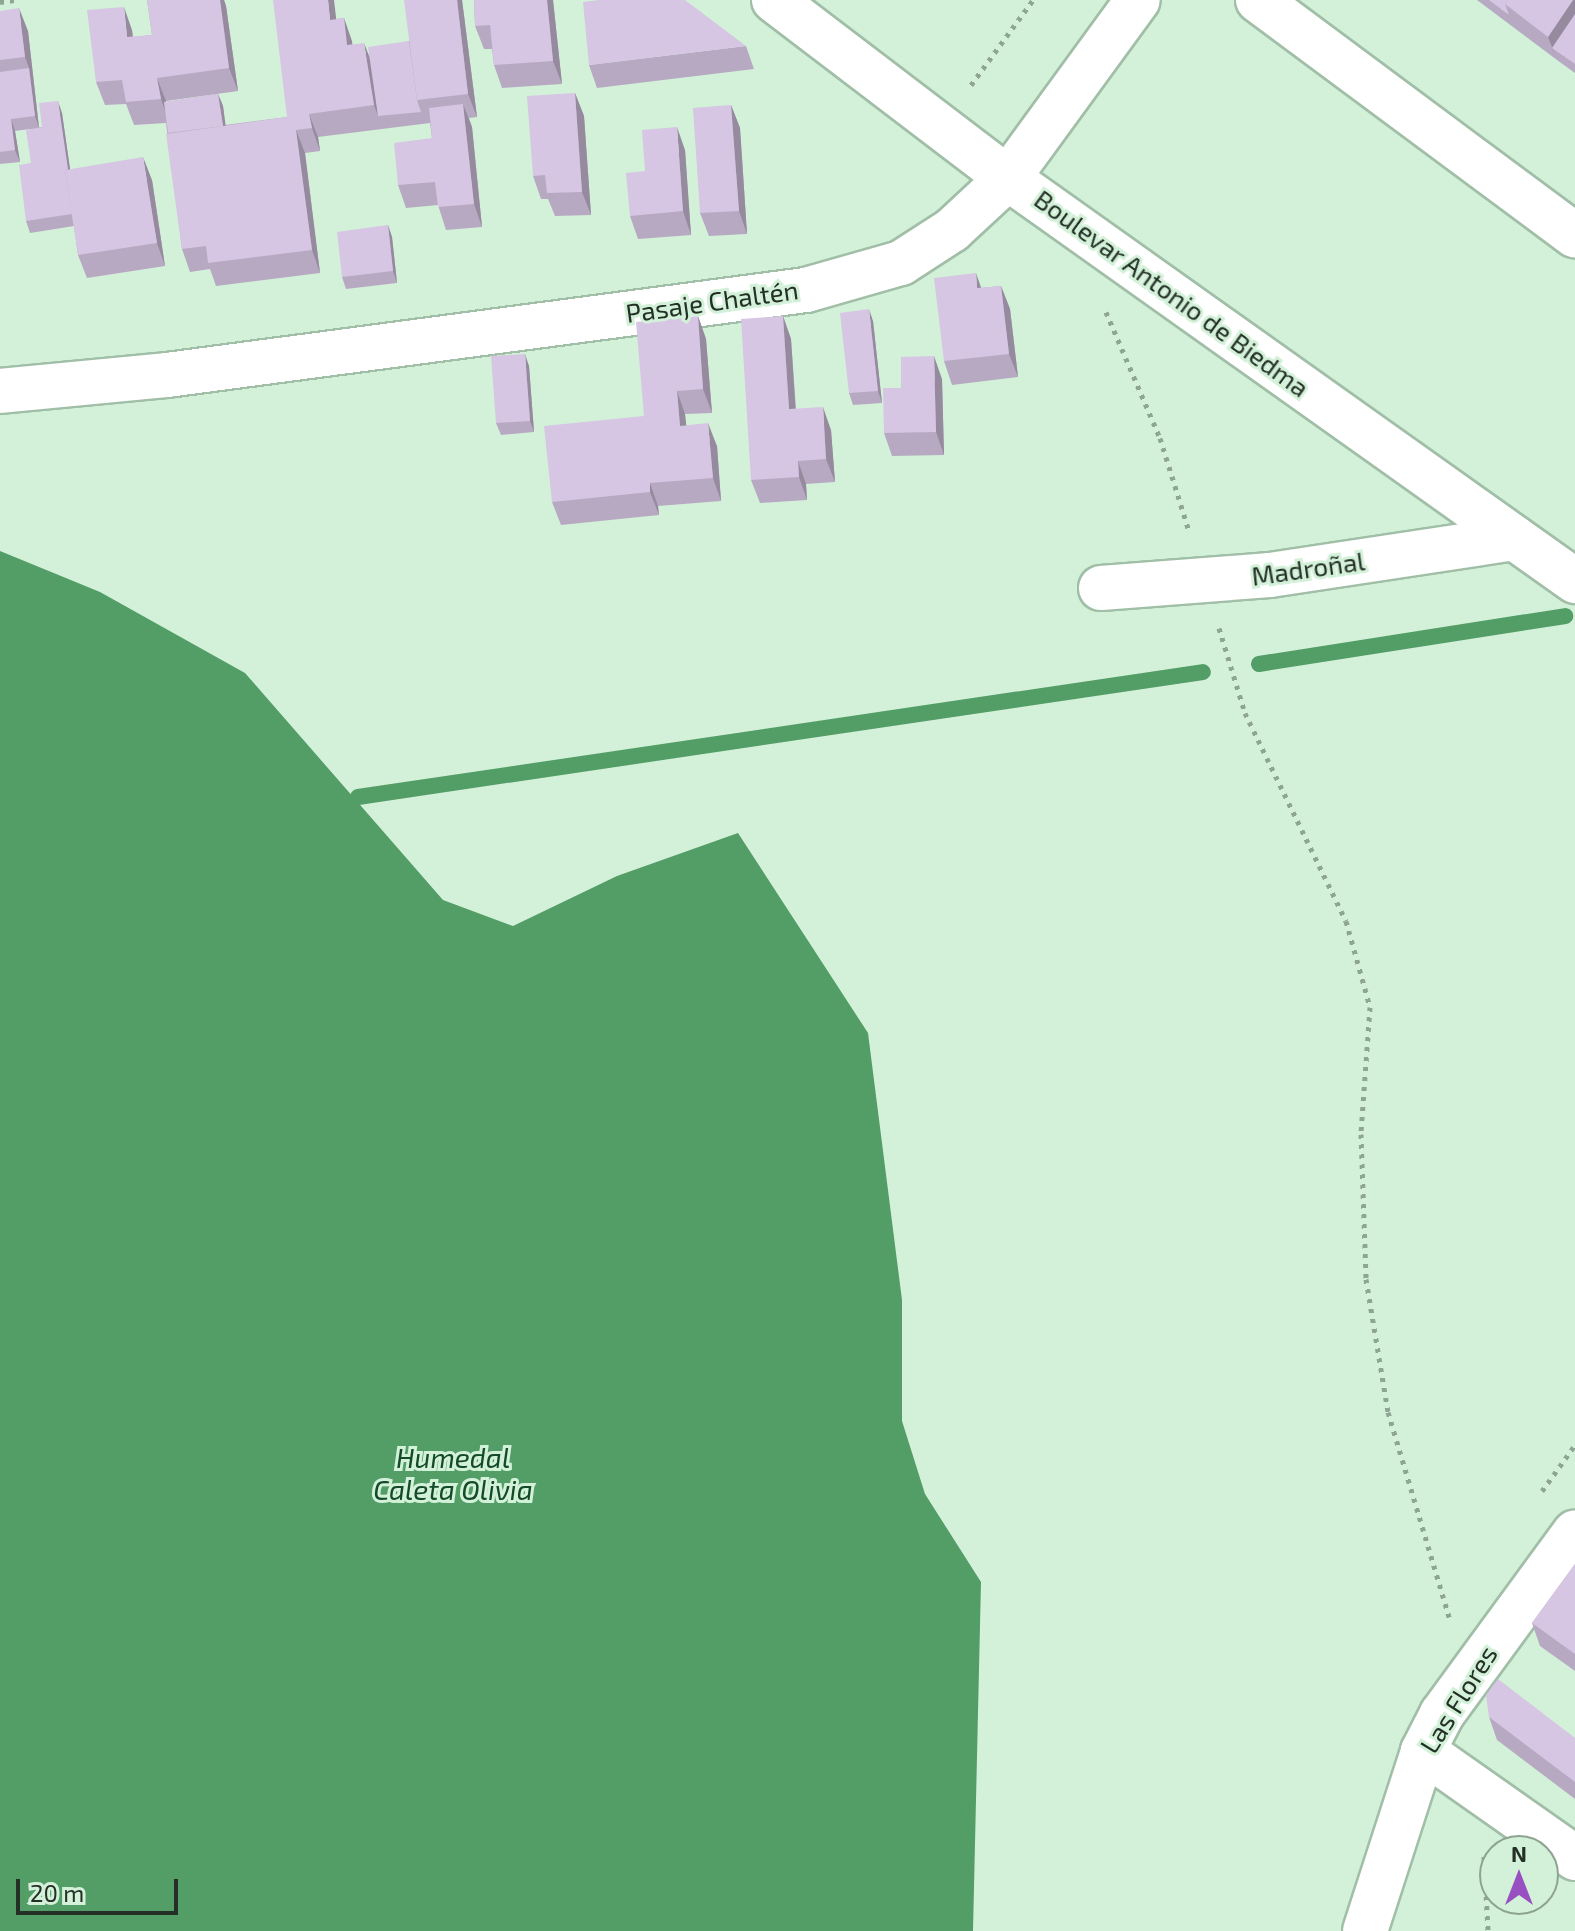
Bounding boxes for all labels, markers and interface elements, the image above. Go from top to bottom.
street label: Boulevar Antonio de Biedma [1028,183,1316,403]
street label: Pasaje Chaltén [624,273,800,329]
street label: Madroñal [1249,545,1367,591]
water label: Humedal Caleta Olivia [373,1440,533,1506]
street label: Las Flores [1413,1640,1503,1758]
north arrow [1479,1835,1559,1915]
text: N [1511,1840,1527,1866]
scale bar [20,1863,182,1913]
text: 20 m [30,1878,84,1907]

